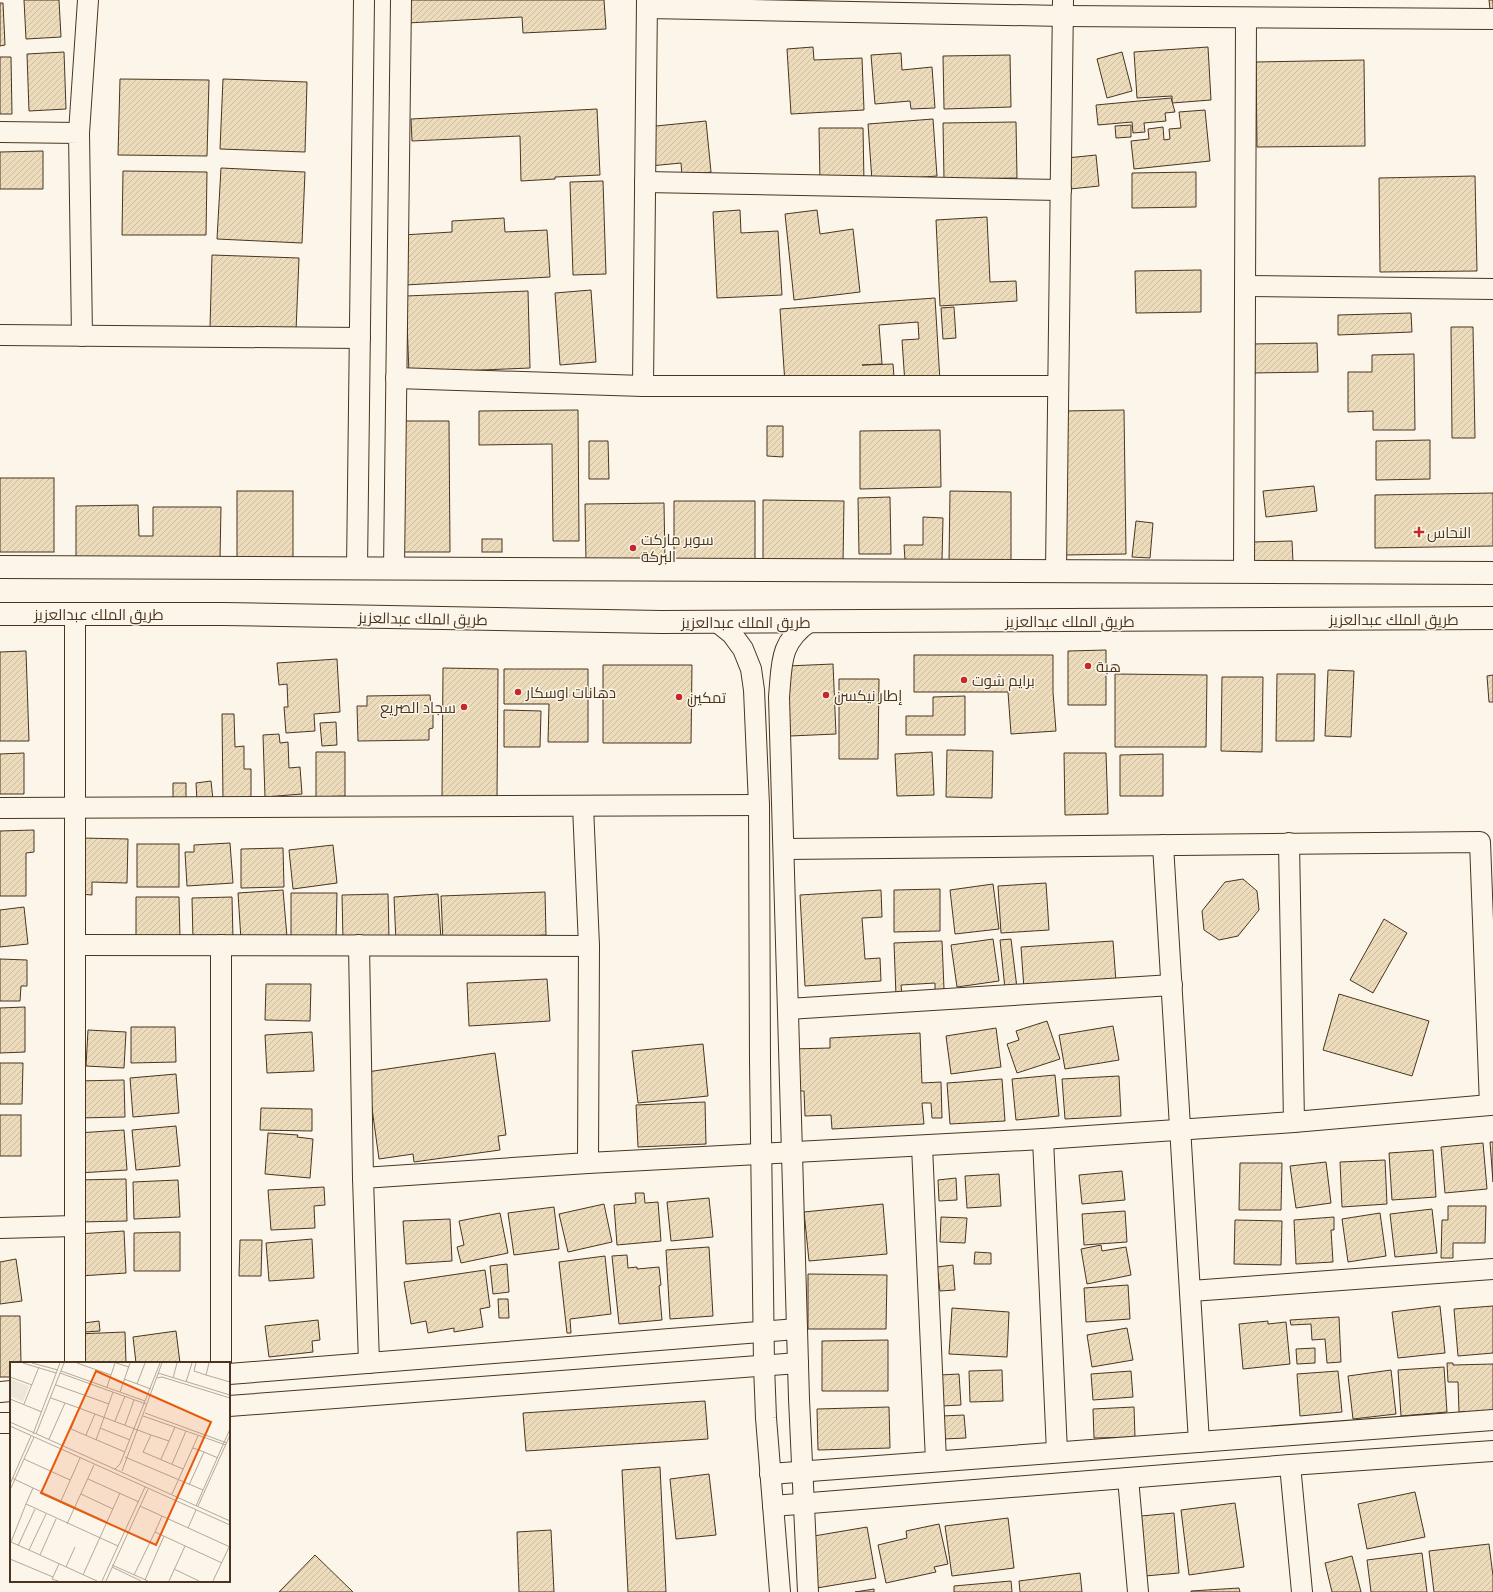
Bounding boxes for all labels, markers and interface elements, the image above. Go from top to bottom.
place label: النحاس [1427,523,1471,543]
marker: النحاس [1414,527,1424,537]
place label: سوبر ماركت البركة [641,530,714,566]
marker: سوبر ماركت البركة [628,543,638,553]
street label: طريق الملك عبدالعزيز [33,605,164,625]
street label: طريق الملك عبدالعزيز [357,608,488,630]
street label: طريق الملك عبدالعزيز [1328,610,1459,630]
street label: طريق الملك عبدالعزيز [1004,612,1135,632]
street label: طريق الملك عبدالعزيز [680,613,811,633]
place label: هبة [1096,657,1121,675]
marker: هبة [1083,661,1093,671]
place label: برايم شوت [972,671,1035,691]
marker: برايم شوت [959,675,969,685]
place label: دهانات اوسكار [525,683,616,702]
place label: إطار نيكسن [834,686,902,706]
marker: دهانات اوسكار [513,687,523,697]
place label: تمكين [687,688,726,708]
marker: إطار نيكسن [821,690,831,700]
marker: تمكين [674,692,684,702]
place label: سجاد الصريع [380,698,456,719]
marker: سجاد الصريع [459,702,469,712]
inset map [10,1362,230,1582]

